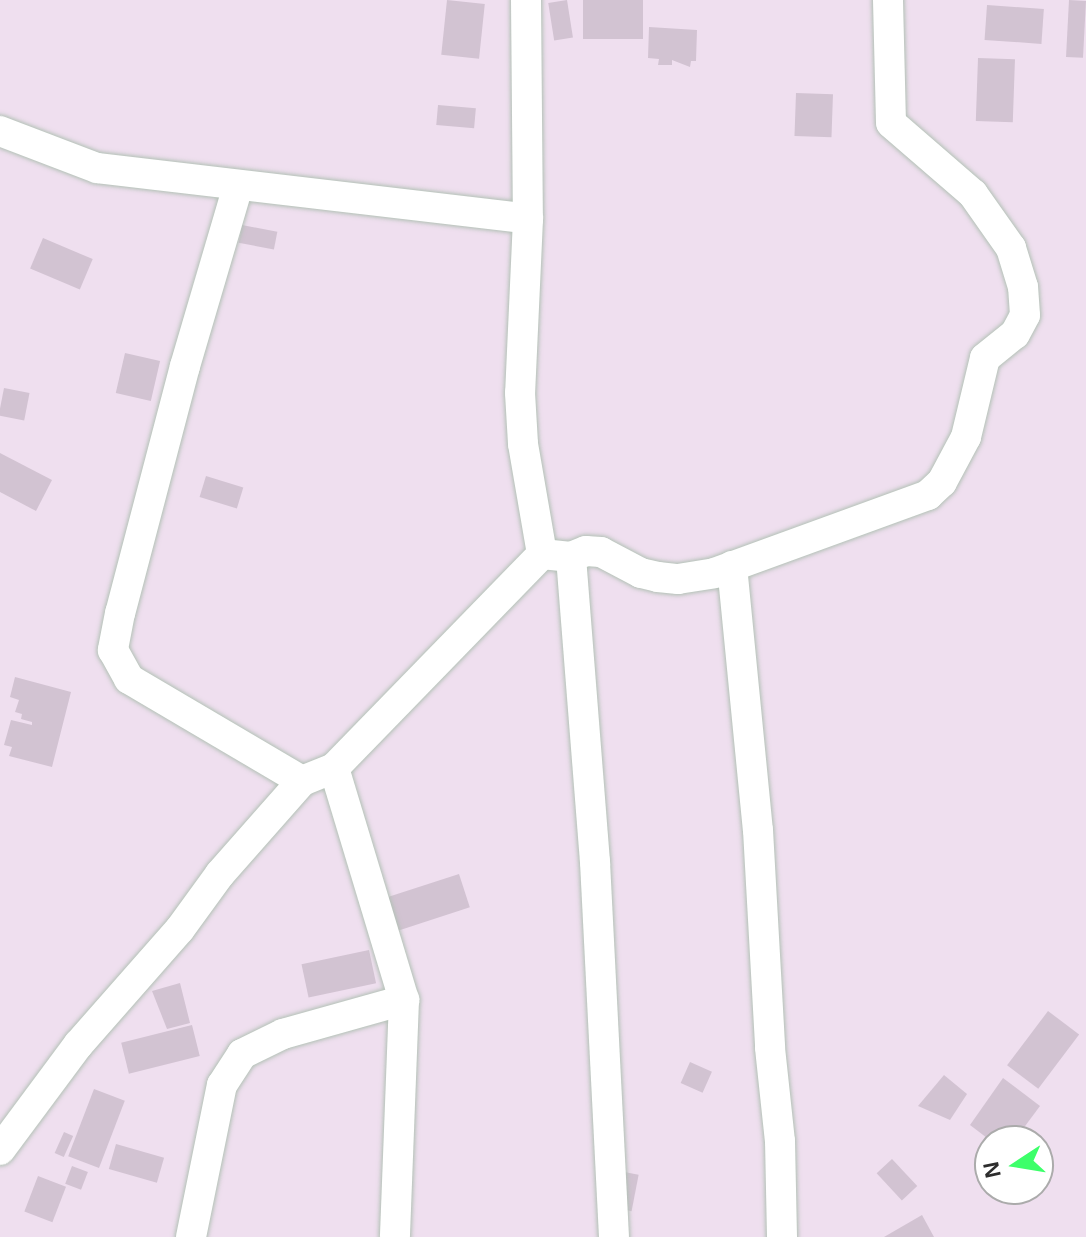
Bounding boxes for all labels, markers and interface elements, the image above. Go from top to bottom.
north arrow [974,1125,1054,1205]
text: N [978,1159,1006,1180]

